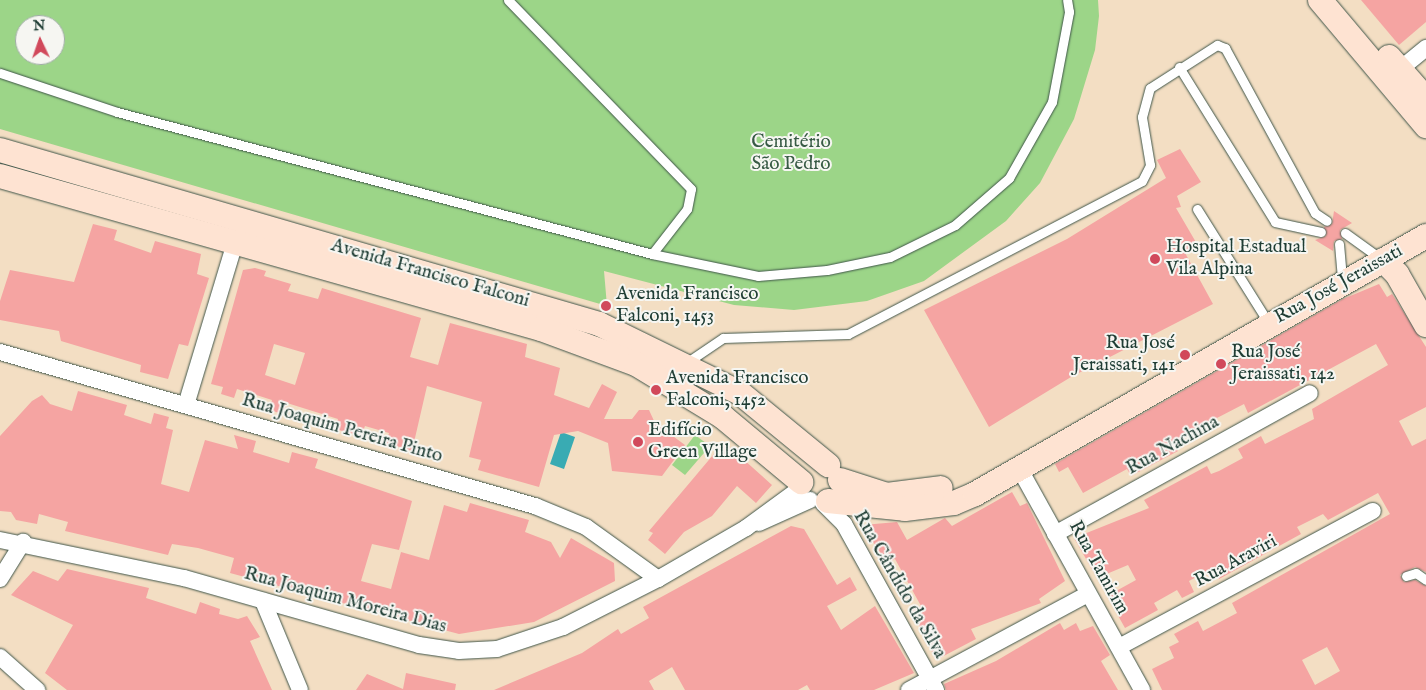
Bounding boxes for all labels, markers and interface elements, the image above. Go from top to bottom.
north arrow [15,15,65,65]
text: N [33,17,46,35]
park label: Cemitério São Pedro [751,132,831,176]
street label: Avenida Francisco Falconi [328,235,532,313]
place label: Hospital Estadual Vila Alpina [1166,237,1306,281]
street label: Rua José Jeraissati [1271,240,1407,330]
marker: Hospital Estadual Vila Alpina [1148,252,1162,266]
place label: Avenida Francisco Falconi, 1453 [616,284,759,328]
marker: Avenida Francisco Falconi, 1453 [600,300,612,312]
place label: Rua José Jeraissati, 141 [1073,333,1175,377]
place label: Rua José Jeraissati, 142 [1231,342,1335,386]
marker: Rua José Jeraissati, 141 [1179,349,1191,361]
marker: Rua José Jeraissati, 142 [1215,358,1227,370]
place label: Avenida Francisco Falconi, 1452 [666,368,809,412]
marker: Avenida Francisco Falconi, 1452 [650,384,662,396]
street label: Rua Joaquim Pereira Pinto [239,389,445,469]
street label: Rua Nachina [1123,411,1223,481]
place label: Edifício Green Village [648,420,757,464]
marker: Edifício Green Village [632,436,644,448]
street label: Rua Cândido da Silva [847,507,951,663]
street label: Rua Tamirim [1063,517,1133,619]
street label: Rua Araviri [1191,531,1281,593]
street label: Rua Joaquim Moreira Dias [241,563,449,639]

